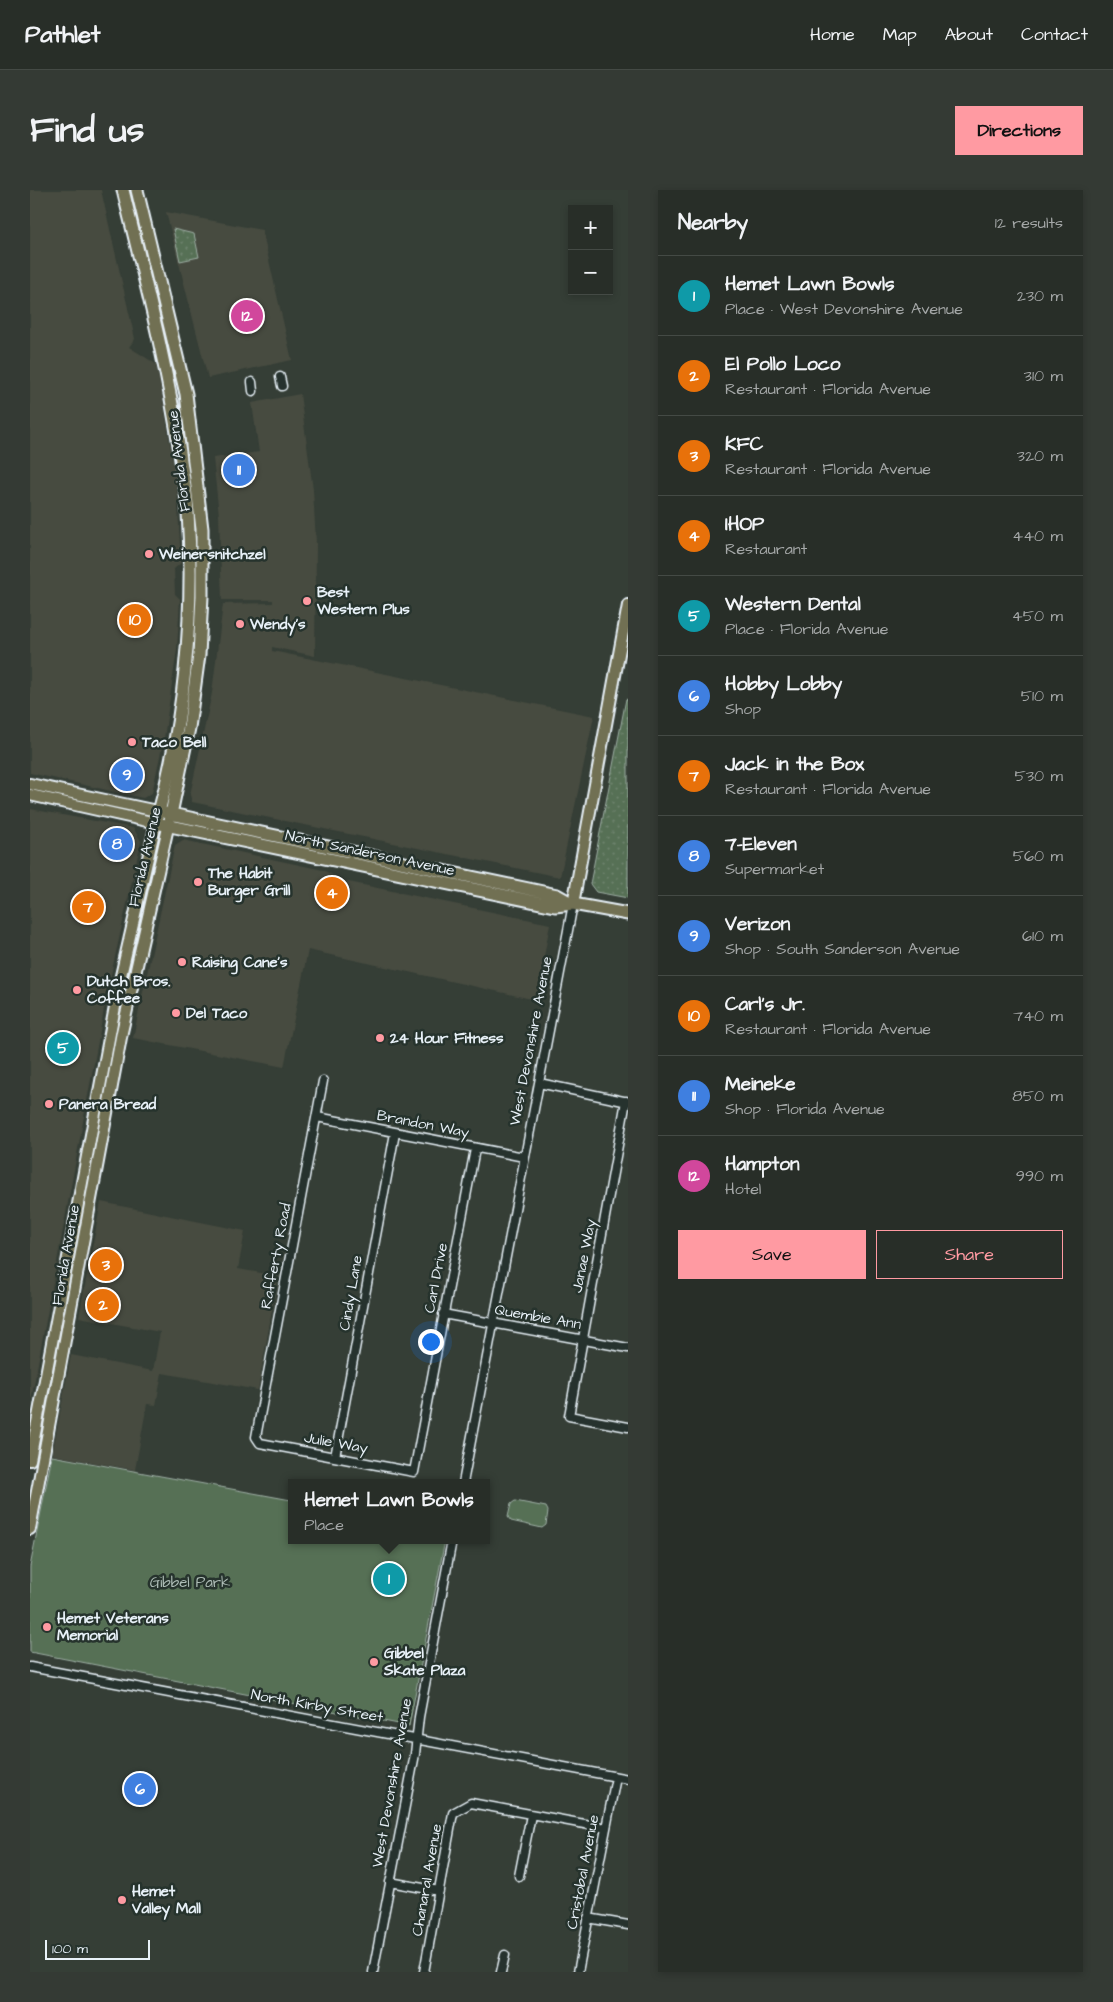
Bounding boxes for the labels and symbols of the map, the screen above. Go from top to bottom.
pin: 12 [231,297,263,335]
street label: Florida Avenue [162,409,196,513]
pin: 11 [223,451,255,489]
place label: Weinersnitchzel [158,544,266,565]
marker: Weinersnitchzel [143,548,155,560]
place label: Best Western Plus [316,582,410,620]
marker: Best Western Plus [301,595,313,607]
pin: 10 [119,601,151,639]
place label: Wendy's [249,614,306,636]
marker: Wendy's [234,618,246,630]
place label: Taco Bell [141,732,207,753]
marker: Taco Bell [126,736,138,748]
pin: 9 [111,756,143,794]
street label: Florida Avenue [123,805,167,909]
pin: 8 [101,825,133,863]
street label: North Sanderson Avenue [283,825,457,881]
place label: The Habit Burger Grill [207,863,291,903]
pin: 4 [316,874,348,912]
marker: The Habit Burger Grill [192,876,204,888]
pin: 7 [72,888,104,926]
place label: Raising Cane's [192,952,288,975]
street label: West Devonshire Avenue [504,955,558,1127]
marker: Raising Cane's [176,956,188,968]
place label: Dutch Bros. Coffee [87,971,170,1009]
marker: Dutch Bros. Coffee [71,984,83,996]
place label: Del Taco [186,1003,248,1024]
marker: Del Taco [170,1007,182,1019]
place label: 24 Hour Fitness [389,1028,504,1049]
pin: 5 [47,1029,79,1067]
marker: 24 Hour Fitness [374,1032,386,1044]
place label: Panera Bread [59,1094,156,1115]
marker: Panera Bread [43,1098,55,1110]
street label: Brandon Way [375,1105,471,1144]
street label: Rafferty Road [255,1201,298,1311]
street label: Florida Avenue [47,1203,85,1307]
street label: Janae Way [567,1217,602,1295]
street label: Carl Drive [419,1241,453,1315]
pin: 3 [90,1246,122,1284]
street label: Cindy Lane [334,1254,369,1332]
pin: 2 [87,1286,119,1324]
street label: Quembie Ann [493,1299,583,1335]
your location [418,1329,444,1355]
street label: Julie Way [302,1427,369,1460]
pin: 1 [373,1560,405,1598]
park label: Gibbel Park [150,1572,230,1593]
place label: Hemet Veterans Memorial [57,1608,169,1646]
marker: Hemet Veterans Memorial [41,1621,53,1633]
place label: Gibbel Skate Plaza [383,1643,466,1681]
marker: Gibbel Skate Plaza [368,1656,380,1668]
street label: North Kirby Street [249,1684,385,1729]
street label: West Devonshire Avenue [367,1697,417,1869]
pin: 6 [124,1770,156,1808]
street label: Cristobal Avenue [562,1813,604,1931]
street label: Chanaral Avenue [407,1822,447,1938]
place label: Hemet Valley Mall [131,1881,202,1920]
marker: Hemet Valley Mall [116,1894,128,1906]
scale bar [45,1937,150,1960]

